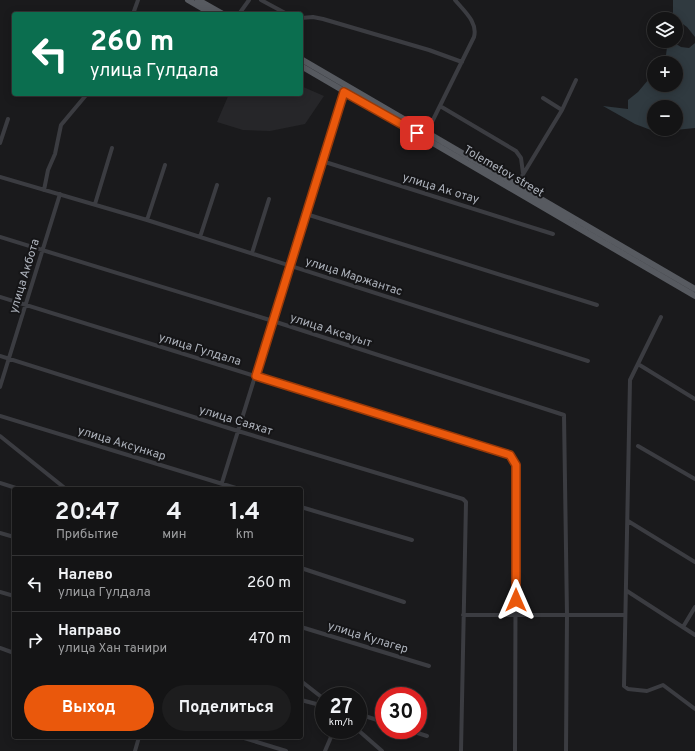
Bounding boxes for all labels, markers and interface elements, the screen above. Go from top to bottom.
map controls [647,12,683,136]
button: layers [647,12,683,48]
text: 260 m [90,25,174,61]
icon: left [24,28,76,80]
button: + [647,56,683,92]
text: улица Гулдала [90,60,218,83]
button: − [647,100,683,136]
pin [400,116,434,150]
icon: arrive [406,122,428,144]
street label: Tolemetov street [460,142,547,201]
street label: улица Ак отау [400,170,481,208]
street label: улица Акбота [6,237,44,316]
street label: улица Маржантас [303,254,404,300]
street label: улица Аксауыт [288,310,374,352]
street label: улица Гулдала [156,330,243,370]
street label: улица Саяхат [197,402,275,440]
street label: улица Аксункар [76,423,168,465]
text: 20:47 [55,498,119,528]
text: 4 [167,498,182,528]
text: 1.4 [229,498,260,528]
text: Прибытие [56,527,118,543]
text: мин [162,527,186,543]
text: km [236,527,254,543]
text: Налево [58,566,113,585]
icon: left [24,573,46,595]
text: 260 m [247,574,291,593]
position arrow [495,579,537,621]
text: улица Гулдала [58,585,151,601]
street label: улица Кулагер [326,618,410,658]
text: Направо [58,622,121,641]
icon: right [24,629,46,651]
text: 470 m [249,630,291,649]
text: улица Хан танири [58,641,167,657]
button: Выход [24,685,154,731]
button: Поделиться [162,685,291,731]
speed limit sign: 30 [375,687,427,739]
text: 27 [330,695,352,721]
text: km/h [329,716,353,729]

